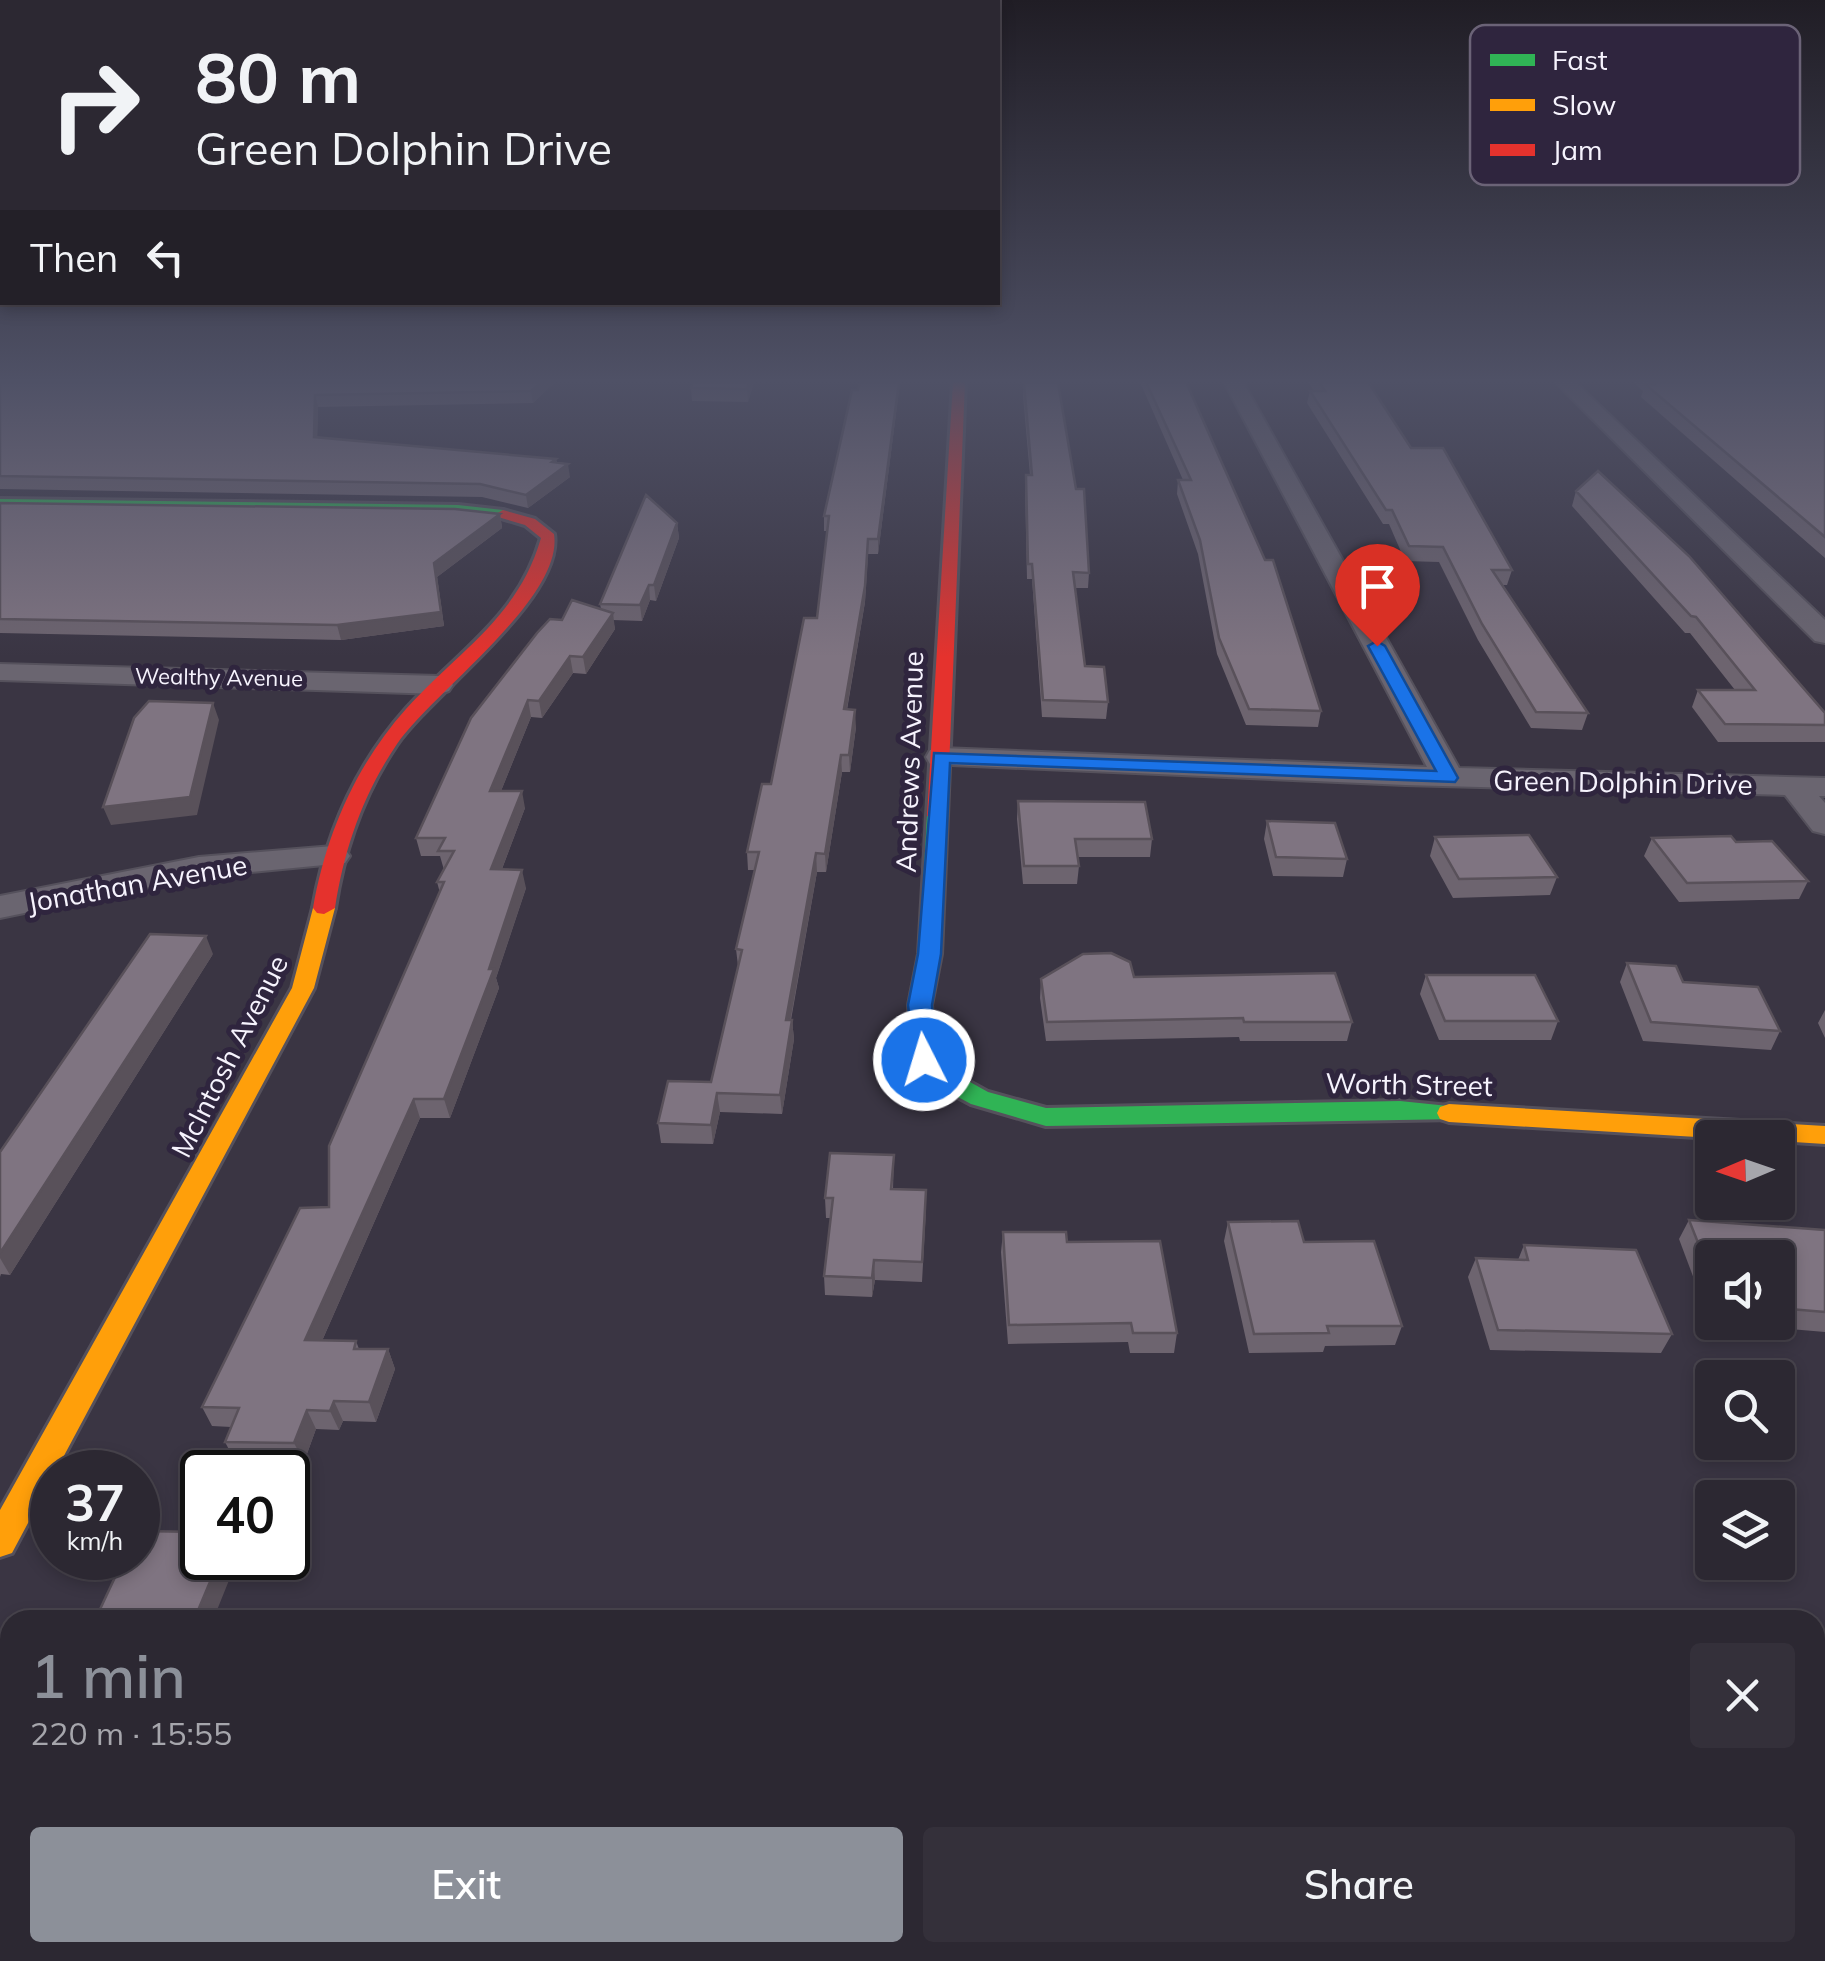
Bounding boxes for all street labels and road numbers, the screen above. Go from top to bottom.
street label: Andrews Avenue [888,651,930,873]
street label: Wealthy Avenue [135,662,303,692]
street label: Green Dolphin Drive [1493,762,1753,802]
street label: Jonathan Avenue [24,846,250,920]
street label: McIntosh Avenue [163,949,295,1163]
street label: Worth Street [1325,1065,1493,1103]

